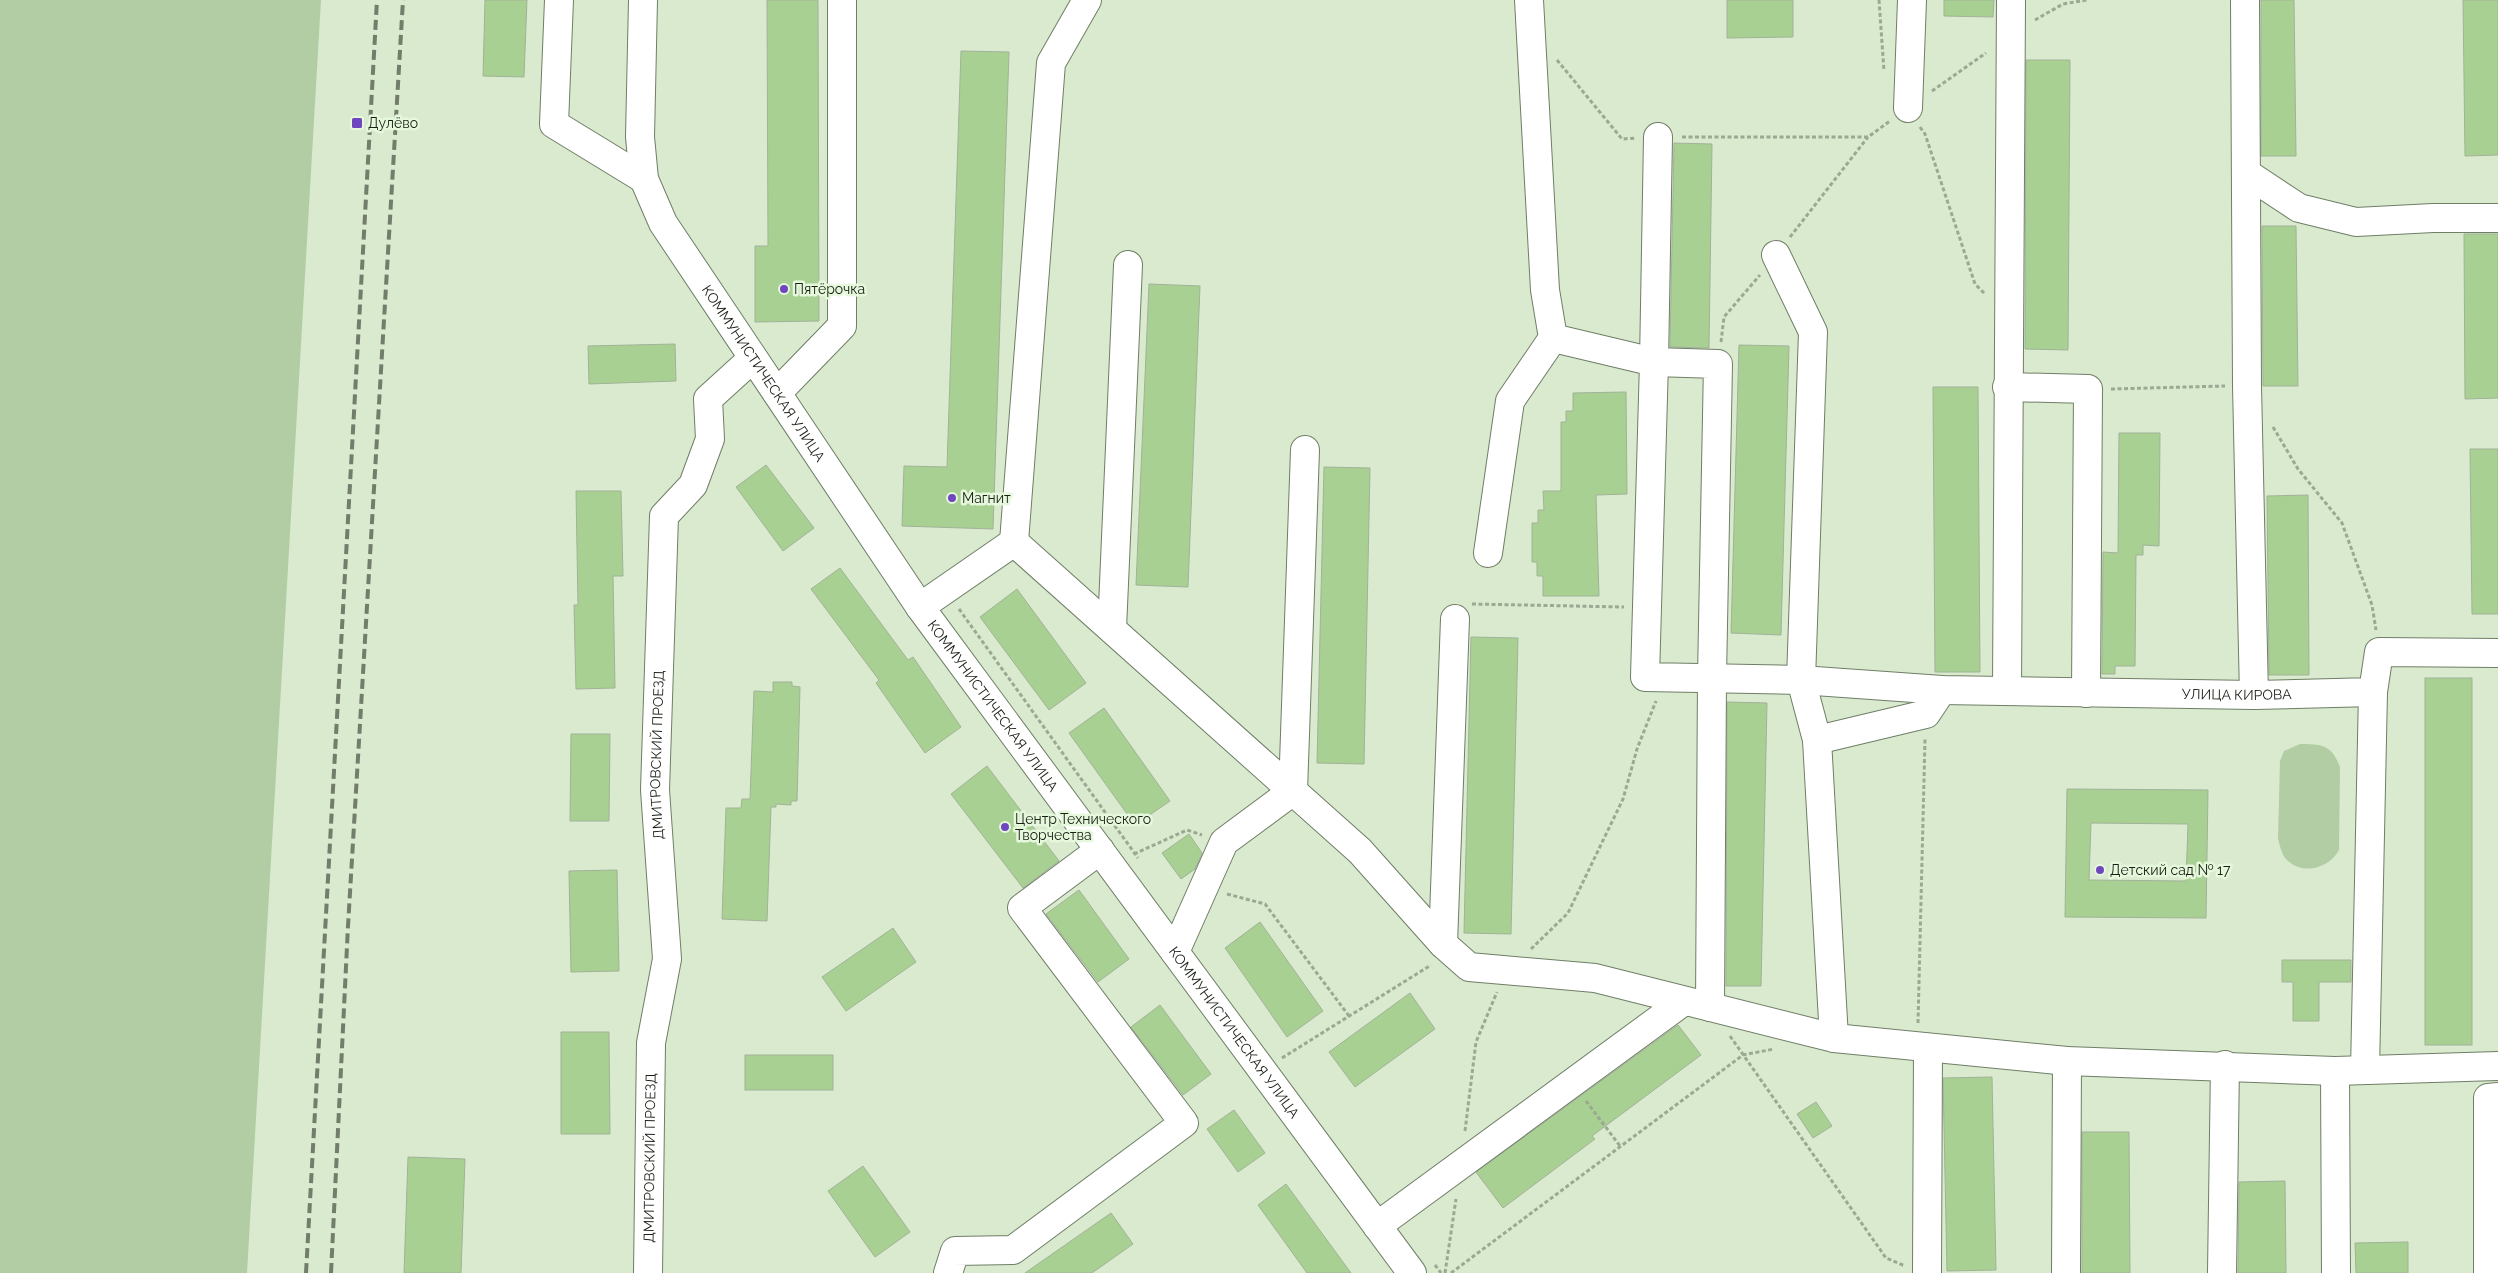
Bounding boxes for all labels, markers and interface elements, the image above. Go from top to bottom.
place label: Дулёво [368,115,418,131]
marker: Дулёво [350,116,364,130]
place label: Пятёрочка [794,281,865,297]
street label: КОММУНИСТИЧЕСКАЯ УЛИЦА [699,282,829,465]
marker: Пятёрочка [778,283,790,295]
place label: Магнит [962,490,1011,506]
marker: Магнит [946,492,958,504]
street label: КОММУНИСТИЧЕСКАЯ УЛИЦА [924,617,1062,795]
street label: ДМИТРОВСКИЙ ПРОЕЗД [647,670,667,840]
street label: УЛИЦА КИРОВА [2182,686,2292,703]
place label: Центр Технического Творчества [1015,811,1151,843]
marker: Центр Технического Творчества [999,821,1011,833]
place label: Детский сад № 17 [2110,862,2231,878]
marker: Детский сад № 17 [2094,864,2106,876]
street label: КОММУНИСТИЧЕСКАЯ УЛИЦА [1166,944,1303,1121]
street label: ДМИТРОВСКИЙ ПРОЕЗД [640,1073,659,1243]

